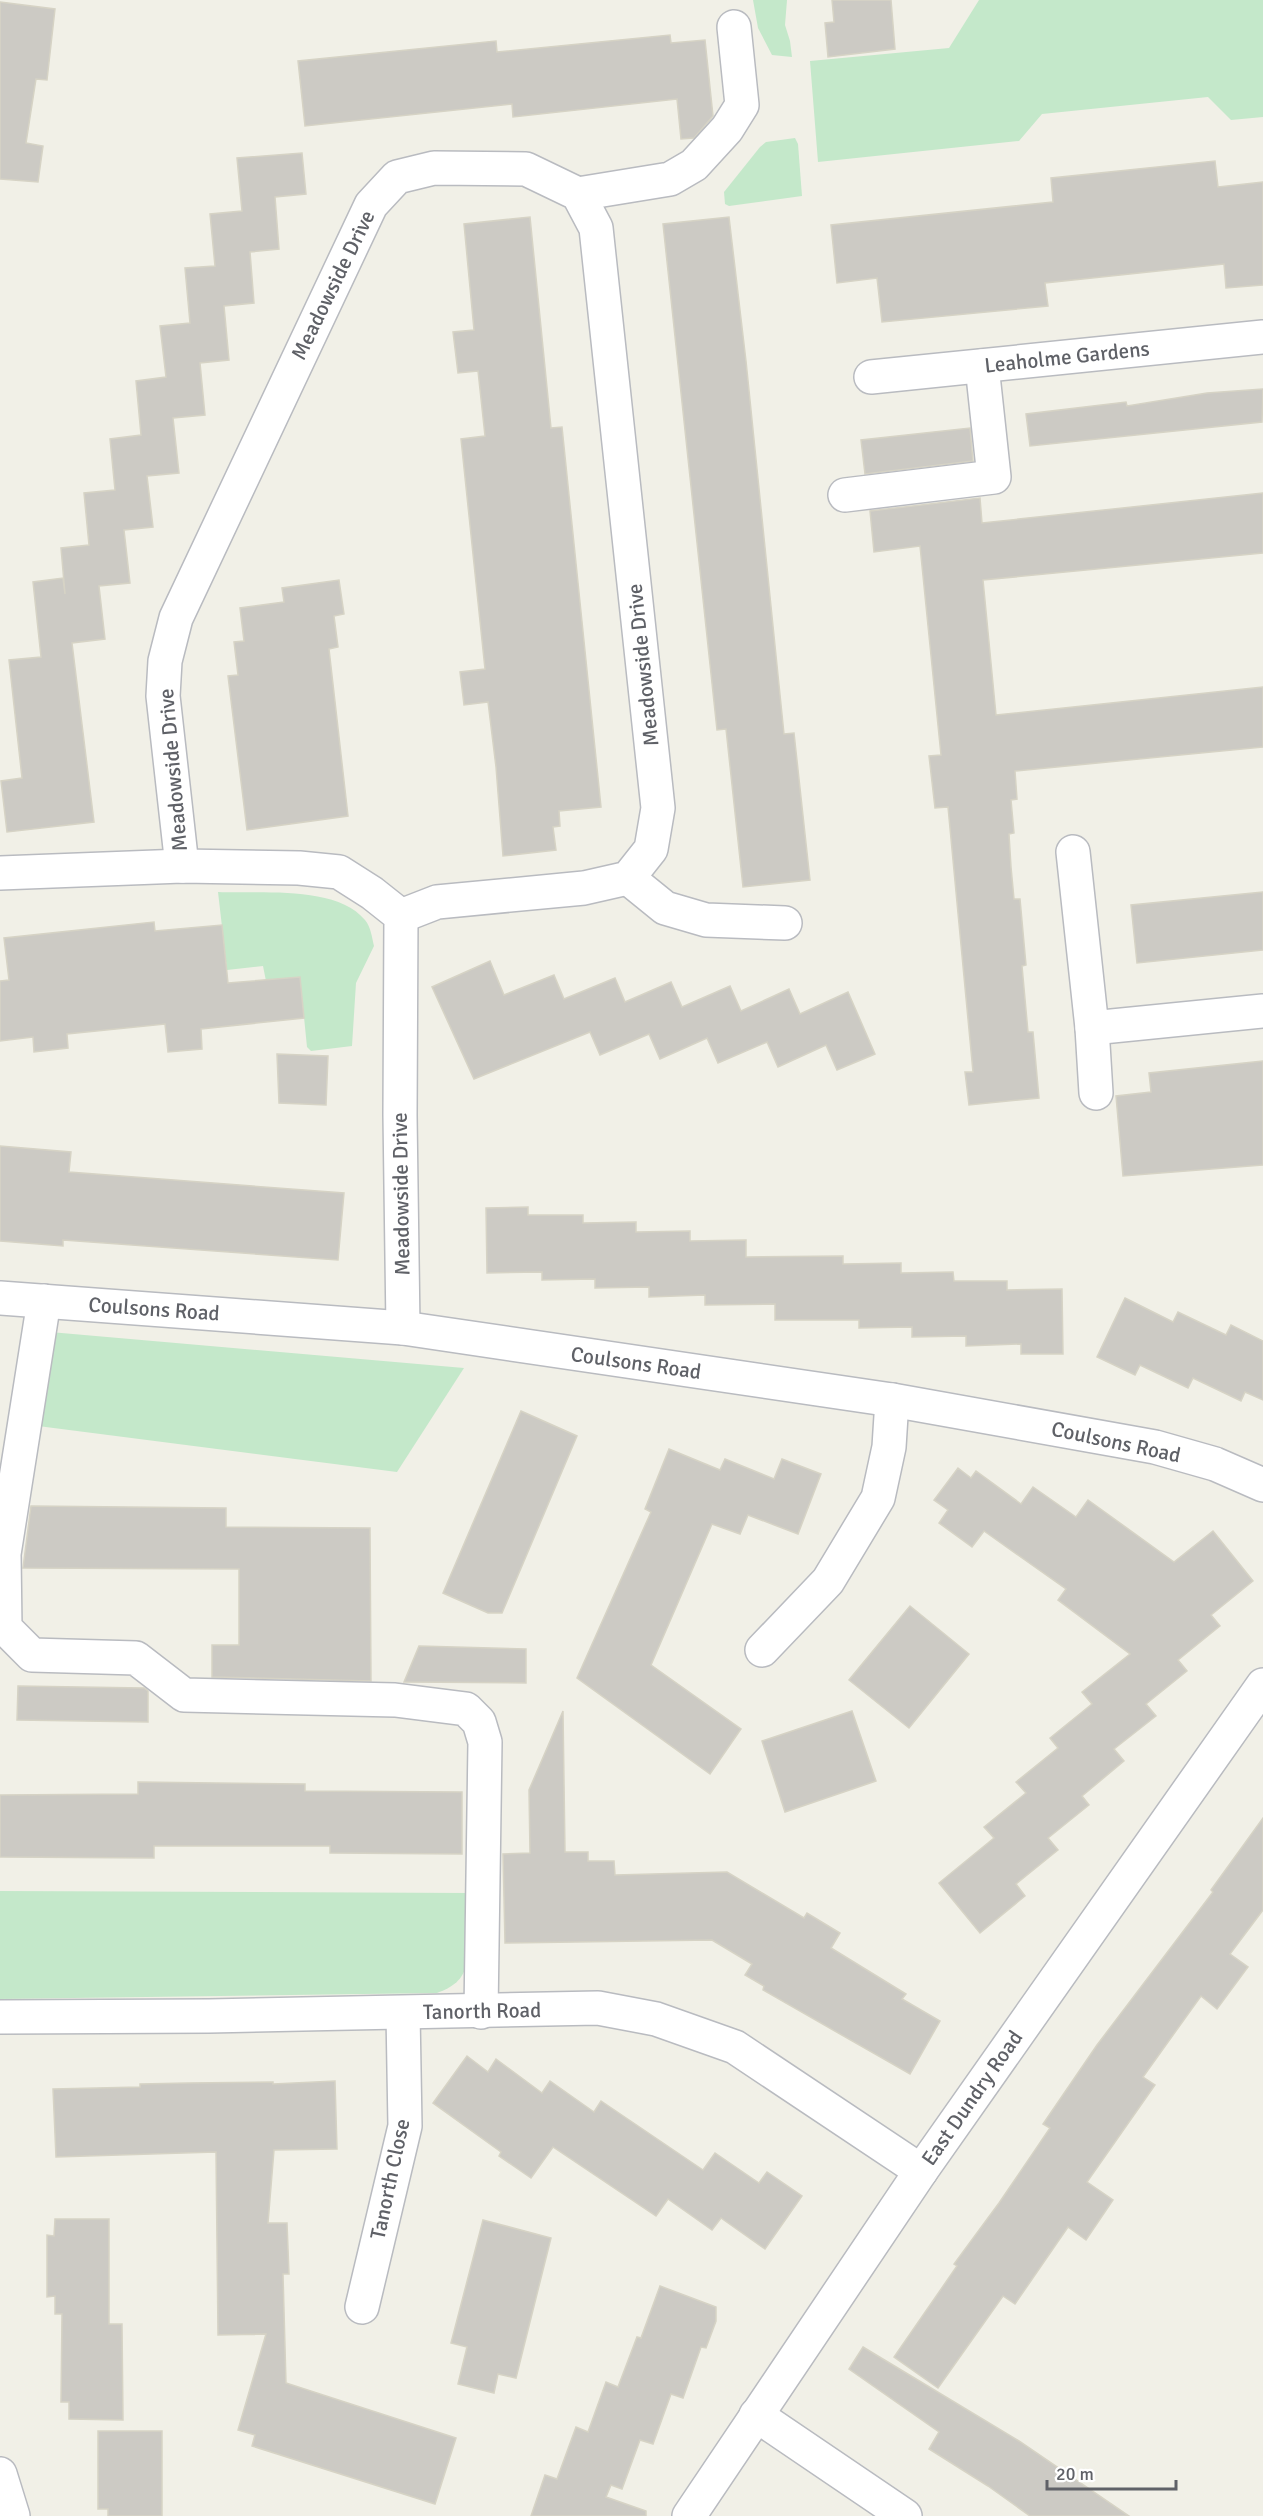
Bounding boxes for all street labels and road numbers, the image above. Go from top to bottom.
street label: Meadowside Drive [286,206,380,364]
street label: Leaholme Gardens [983,335,1151,379]
street label: Meadowside Drive [622,582,664,748]
street label: Meadowside Drive [153,688,193,852]
street label: Meadowside Drive [387,1112,415,1276]
street label: Coulsons Road [88,1291,220,1327]
street label: Coulsons Road [569,1341,703,1385]
street label: Coulsons Road [1049,1416,1183,1468]
street label: Tanorth Road [423,1997,541,2025]
street label: East Dundry Road [916,2025,1028,2171]
street label: Tanorth Close [365,2116,415,2242]

